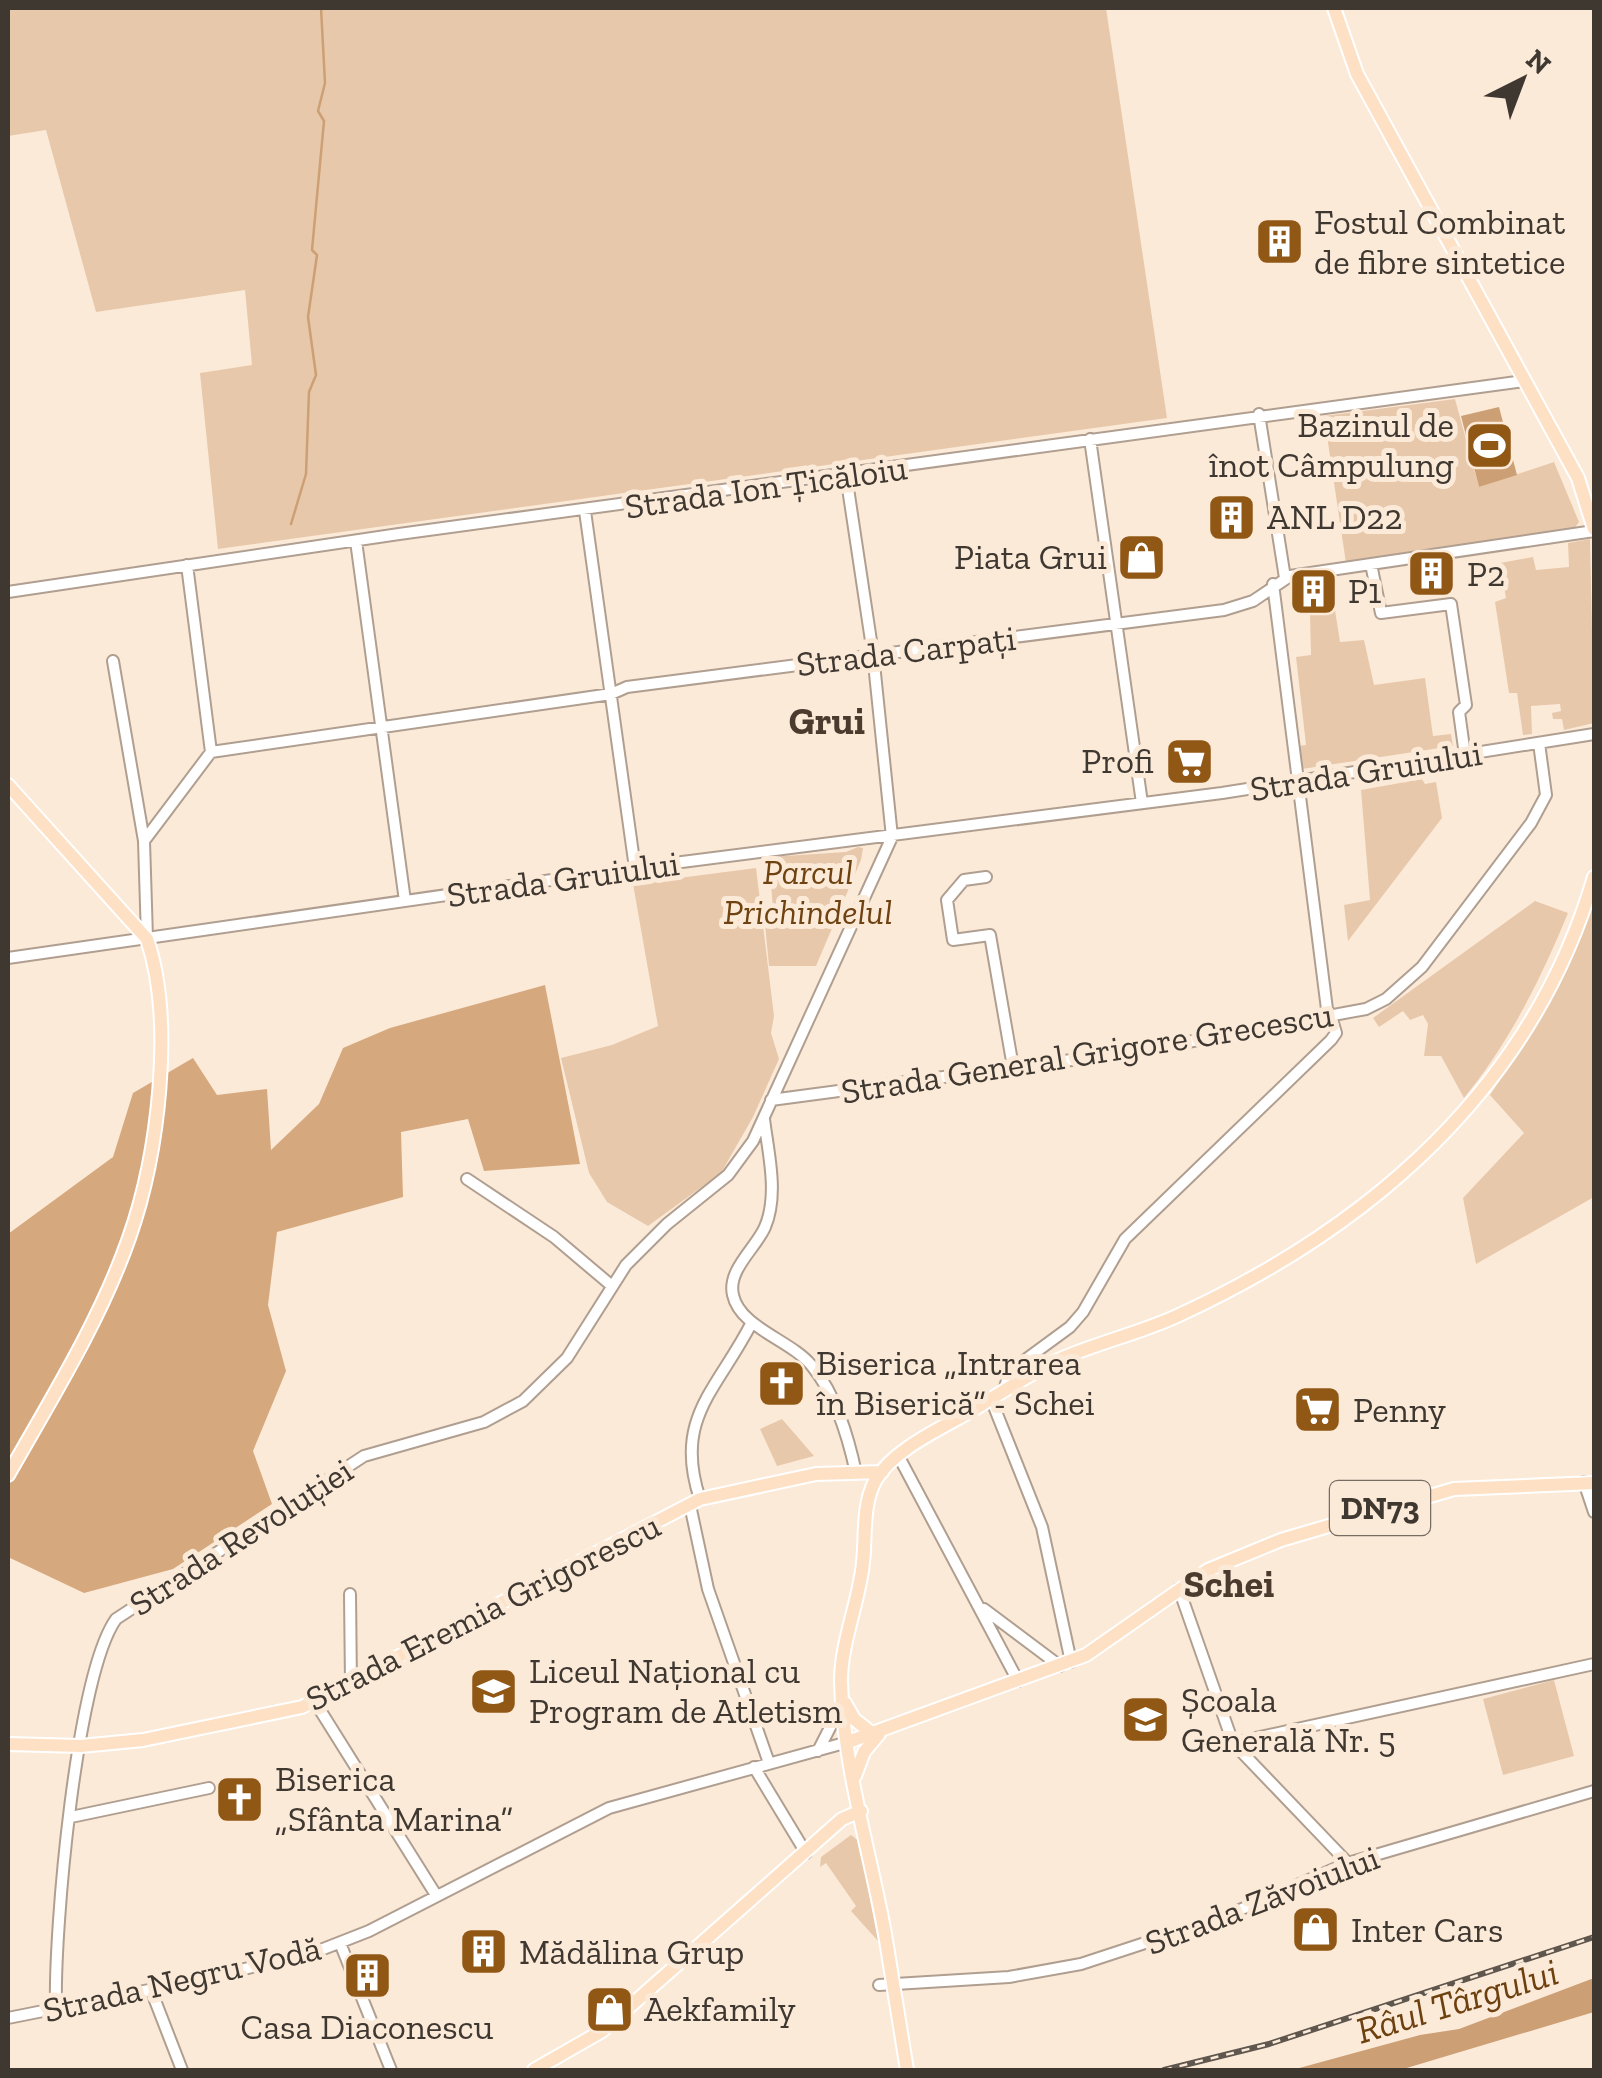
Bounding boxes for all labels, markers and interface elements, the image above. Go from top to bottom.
north arrow [1472,30,1572,130]
text: N [1519,42,1557,81]
place label: Fostul Combinat de fibre sintetice [1314,201,1565,283]
building icon: Fostul Combinat de fibre sintetice [1253,216,1305,268]
place label: Bazinul de înot Câmpulung [1209,404,1454,486]
sports icon: Bazinul de înot Câmpulung [1463,419,1515,471]
street label: Strada Ion Țicăloiu [622,446,910,528]
building icon: ANL D22 [1206,491,1258,543]
place label: ANL D22 [1267,496,1402,538]
shop icon: Piata Grui [1116,531,1168,583]
place label: Piata Grui [954,536,1107,578]
building icon: P2 [1406,548,1458,600]
place label: P2 [1467,553,1505,595]
building icon: P1 [1287,565,1339,617]
place label: P1 [1348,570,1382,612]
street label: Strada Carpați [794,617,1018,685]
district label: Grui [789,698,865,744]
street label: Strada Gruiului [1247,732,1485,810]
supermarket icon: Profi [1163,735,1215,787]
place label: Profi [1081,740,1154,782]
street label: Strada Gruiului [444,842,682,916]
park label: Parcul Prichindelul [723,851,893,933]
street label: Strada General Grigore Grecescu [838,993,1336,1113]
place label: Biserica „Intrarea în Biserică” - Schei [816,1342,1095,1424]
church icon: Biserica „Intrarea în Biserică” - Schei [755,1357,807,1409]
supermarket icon: Penny [1292,1384,1344,1436]
place label: Penny [1353,1389,1446,1431]
street label: Strada Revoluției [122,1449,361,1625]
road number: DN73 [1330,1481,1430,1535]
street label: Strada Eremia Grigorescu [299,1504,667,1720]
district label: Schei [1184,1561,1274,1607]
place label: Liceul Național cu Program de Atletism [529,1650,843,1732]
school or university icon: Liceul Național cu Program de Atletism [468,1665,520,1717]
place label: Școala Generală Nr. 5 [1181,1679,1396,1761]
school or university icon: Școala Generală Nr. 5 [1120,1694,1172,1746]
place label: Biserica „Sfânta Marina” [275,1758,513,1840]
church icon: Biserica „Sfânta Marina” [214,1773,266,1825]
street label: Strada Zăvoiului [1139,1836,1385,1964]
shop icon: Inter Cars [1290,1904,1342,1956]
place label: Inter Cars [1351,1909,1503,1951]
building icon: Mădălina Grup [458,1926,510,1978]
street label: Strada Negru Vodă [39,1927,325,2031]
place label: Mădălina Grup [519,1931,744,1973]
water label: Râul Târgului [1350,1948,1564,2054]
building icon: Casa Diaconescu [341,1949,393,2001]
shop icon: Aekfamily [583,1983,635,2035]
place label: Aekfamily [644,1988,796,2030]
place label: Casa Diaconescu [241,2006,494,2048]

